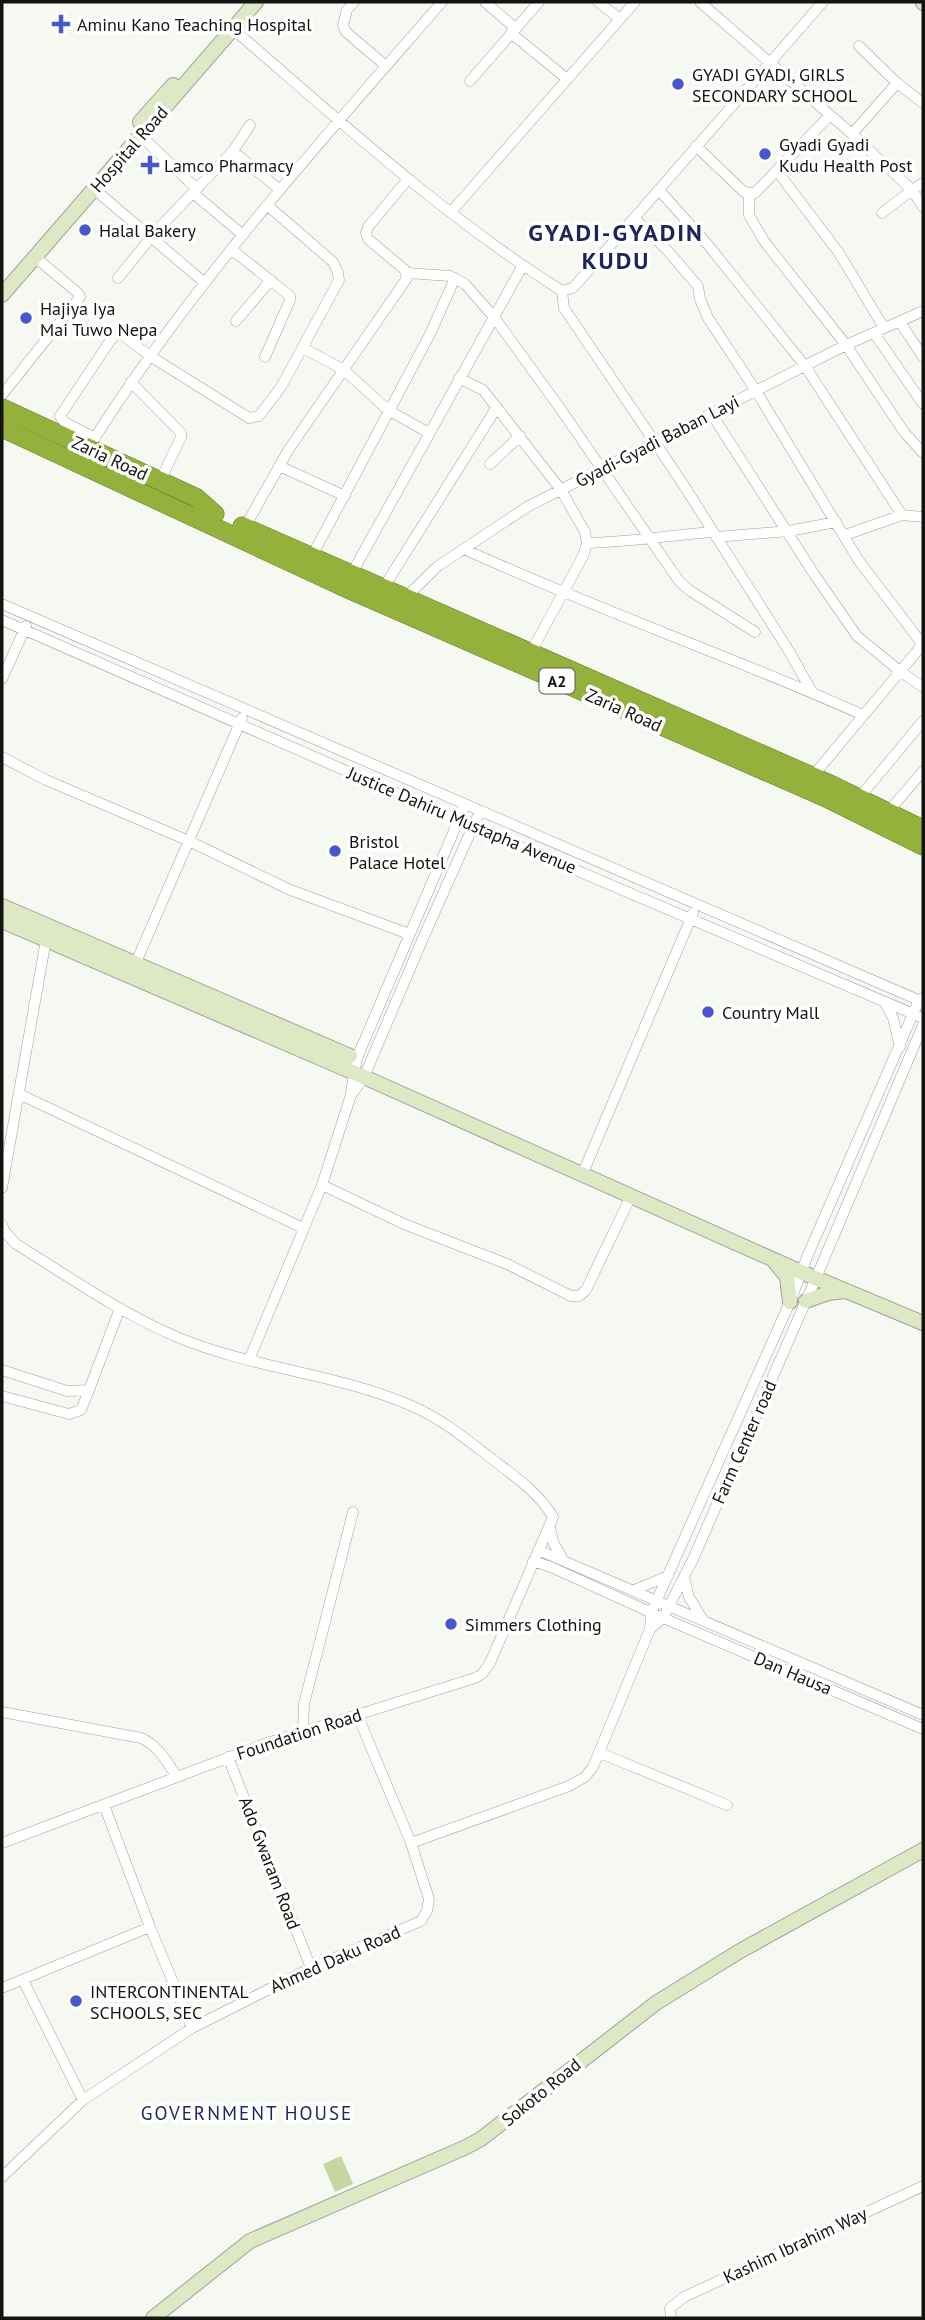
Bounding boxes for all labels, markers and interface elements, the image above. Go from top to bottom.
place label: Aminu Kano Teaching Hospital [77,13,312,36]
marker: Aminu Kano Teaching Hospital [51,14,71,34]
place label: GYADI GYADI, GIRLS SECONDARY SCHOOL [692,63,857,107]
marker: GYADI GYADI, GIRLS SECONDARY SCHOOL [670,76,686,92]
street label: Hospital Road [85,101,173,197]
place label: Gyadi Gyadi Kudu Health Post [779,133,912,177]
marker: Gyadi Gyadi Kudu Health Post [757,146,773,162]
place label: Lamco Pharmacy [164,154,294,177]
marker: Lamco Pharmacy [142,157,158,173]
district label: GYADI-GYADIN KUDU [528,217,704,276]
place label: Halal Bakery [99,219,196,242]
marker: Halal Bakery [77,222,93,238]
place label: Hajiya Iya Mai Tuwo Nepa [40,297,157,341]
marker: Hajiya Iya Mai Tuwo Nepa [18,310,34,326]
street label: Gyadi-Gyadi Baban Layi [571,390,743,492]
street label: Zaria Road [68,430,152,486]
road number: A2 [540,668,574,694]
street label: Zaria Road [582,683,666,737]
street label: Justice Dahiru Mustapha Avenue [343,761,580,879]
place label: Bristol Palace Hotel [349,830,446,874]
marker: Bristol Palace Hotel [327,843,343,859]
place label: Country Mall [722,1001,820,1024]
marker: Country Mall [700,1004,716,1020]
street label: Farm Center road [706,1377,782,1507]
place label: Simmers Clothing [465,1613,602,1636]
marker: Simmers Clothing [443,1616,459,1632]
street label: Dan Hausa [750,1646,836,1700]
street label: Foundation Road [233,1703,365,1765]
street label: Ado Gwaram Road [234,1793,306,1933]
street label: Ahmed Daku Road [266,1920,404,1998]
place label: INTERCONTINENTAL SCHOOLS, SEC [90,1980,249,2024]
marker: INTERCONTINENTAL SCHOOLS, SEC [68,1993,84,2009]
street label: Sokoto Road [497,2053,585,2131]
district label: GOVERNMENT HOUSE [141,2101,353,2125]
street label: Kashim Ibrahim Way [719,2201,871,2288]

